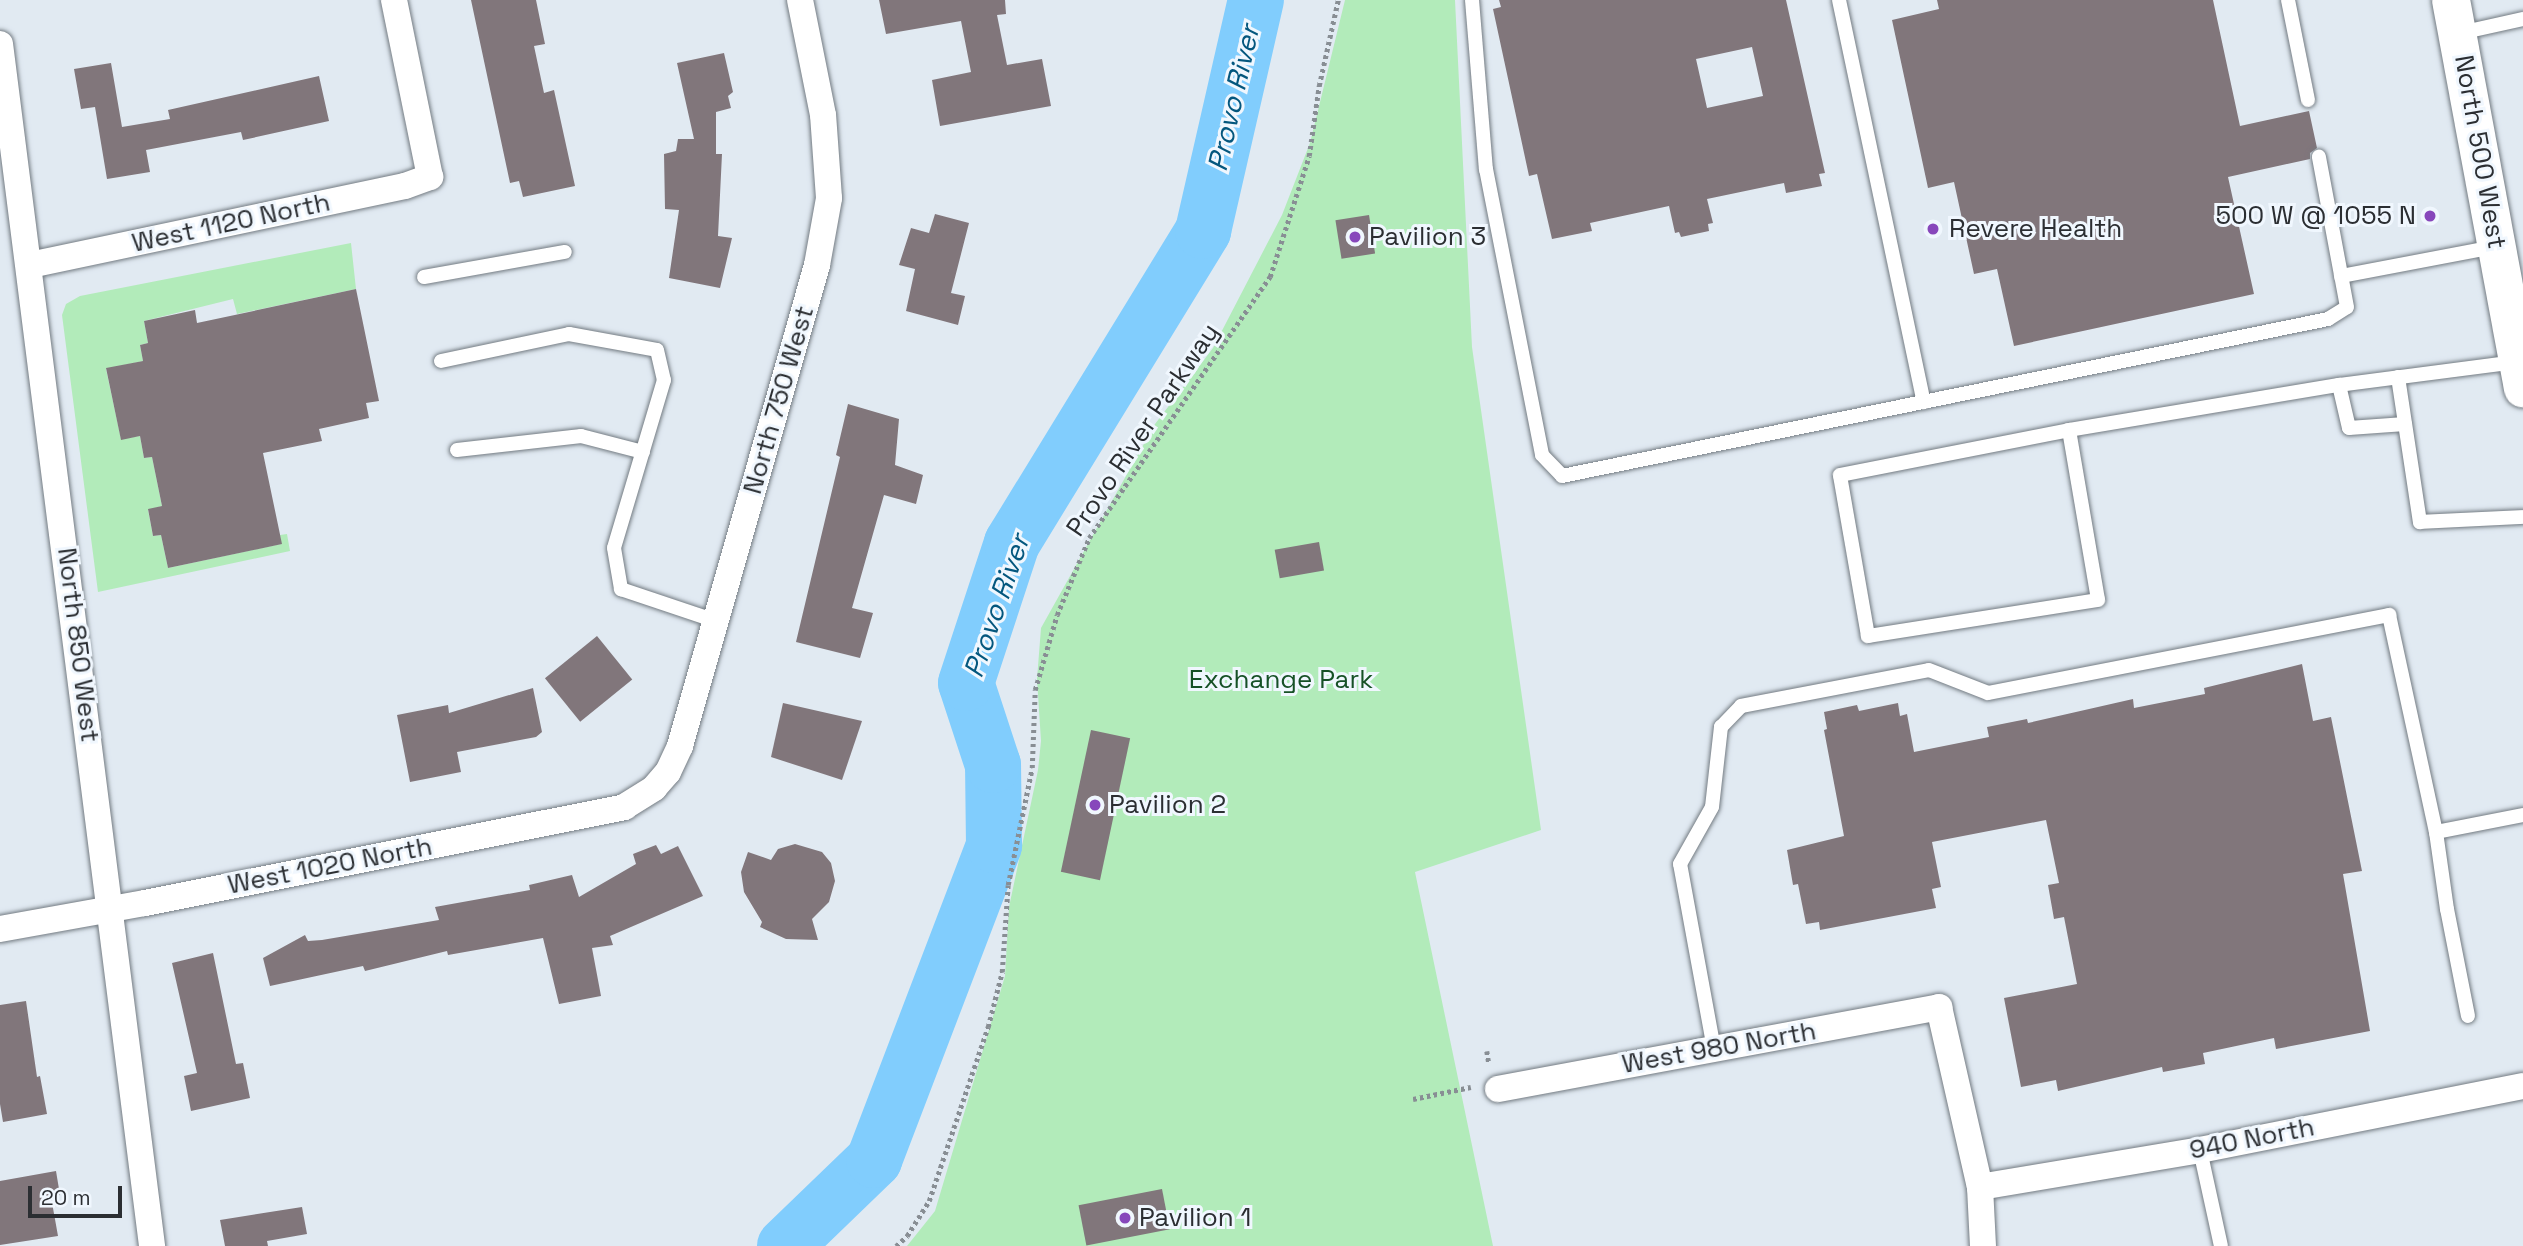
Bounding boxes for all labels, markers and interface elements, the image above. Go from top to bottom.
water label: Provo River [1200,22,1266,174]
street label: North 500 West [2448,53,2512,251]
street label: West 1120 North [129,187,333,259]
place label: 500 W @ 1055 N [2215,200,2416,232]
marker: 500 W @ 1055 N [2422,208,2438,224]
place label: Revere Health [1949,213,2122,245]
marker: Revere Health [1923,219,1943,239]
place label: Pavilion 3 [1369,221,1486,253]
marker: Pavilion 3 [1347,229,1363,245]
street label: North 750 West [737,302,821,498]
street label: Provo River Parkway [1060,318,1226,542]
water label: Provo River [956,530,1036,682]
street label: North 850 West [51,546,105,744]
park label: Exchange Park [1189,664,1373,696]
place label: Pavilion 2 [1109,789,1226,821]
marker: Pavilion 2 [1087,797,1103,813]
street label: West 1020 North [225,831,435,901]
street label: West 980 North [1620,1016,1818,1080]
street label: 940 North [2187,1112,2317,1166]
scale bar [32,1172,126,1216]
text: 20 m [41,1184,91,1211]
place label: Pavilion 1 [1139,1202,1251,1234]
marker: Pavilion 1 [1117,1210,1133,1226]

